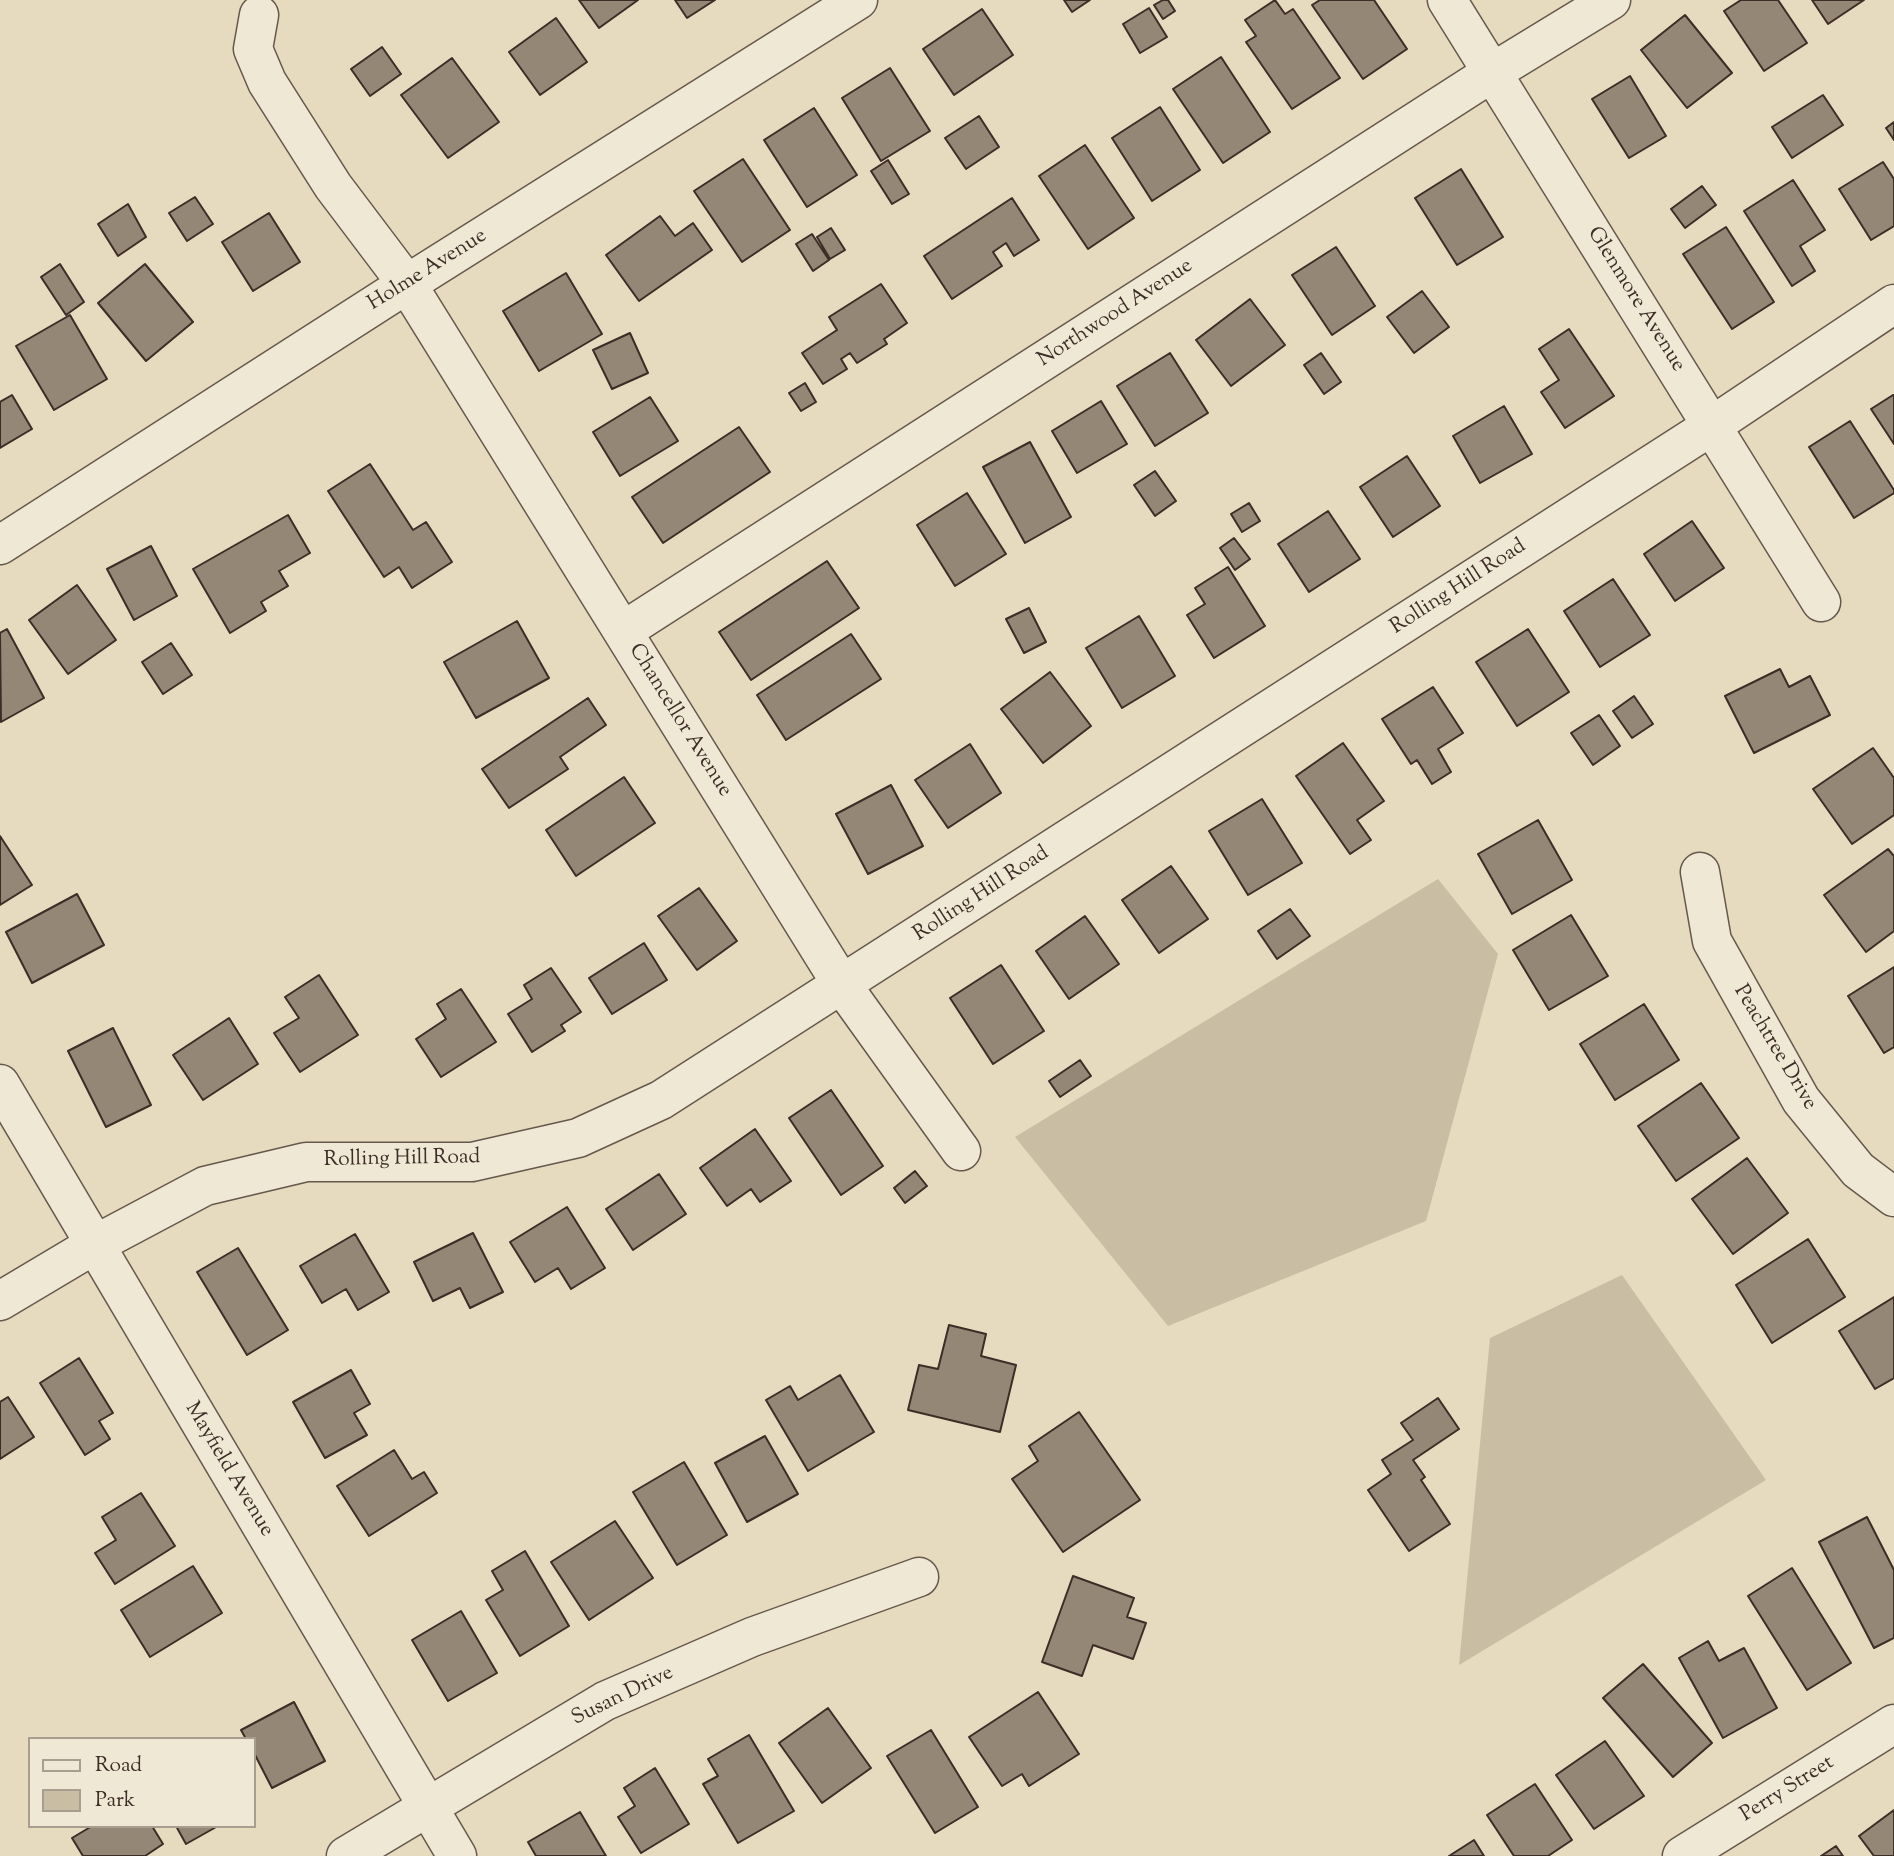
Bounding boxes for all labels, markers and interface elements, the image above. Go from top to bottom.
street label: Glenmore Avenue [1580,223,1690,377]
street label: Holme Avenue [364,224,492,318]
street label: Northwood Avenue [1034,254,1198,374]
street label: Rolling Hill Road [1387,535,1531,641]
street label: Chancellor Avenue [622,640,736,802]
street label: Rolling Hill Road [910,842,1054,948]
street label: Peachtree Drive [1727,981,1821,1115]
street label: Rolling Hill Road [324,1146,480,1174]
street label: Mayfield Avenue [178,1398,278,1542]
street label: Susan Drive [568,1662,678,1732]
legend [28,1737,256,1828]
text: Road [95,1751,142,1781]
street label: Perry Street [1737,1751,1839,1829]
text: Park [95,1786,135,1816]

